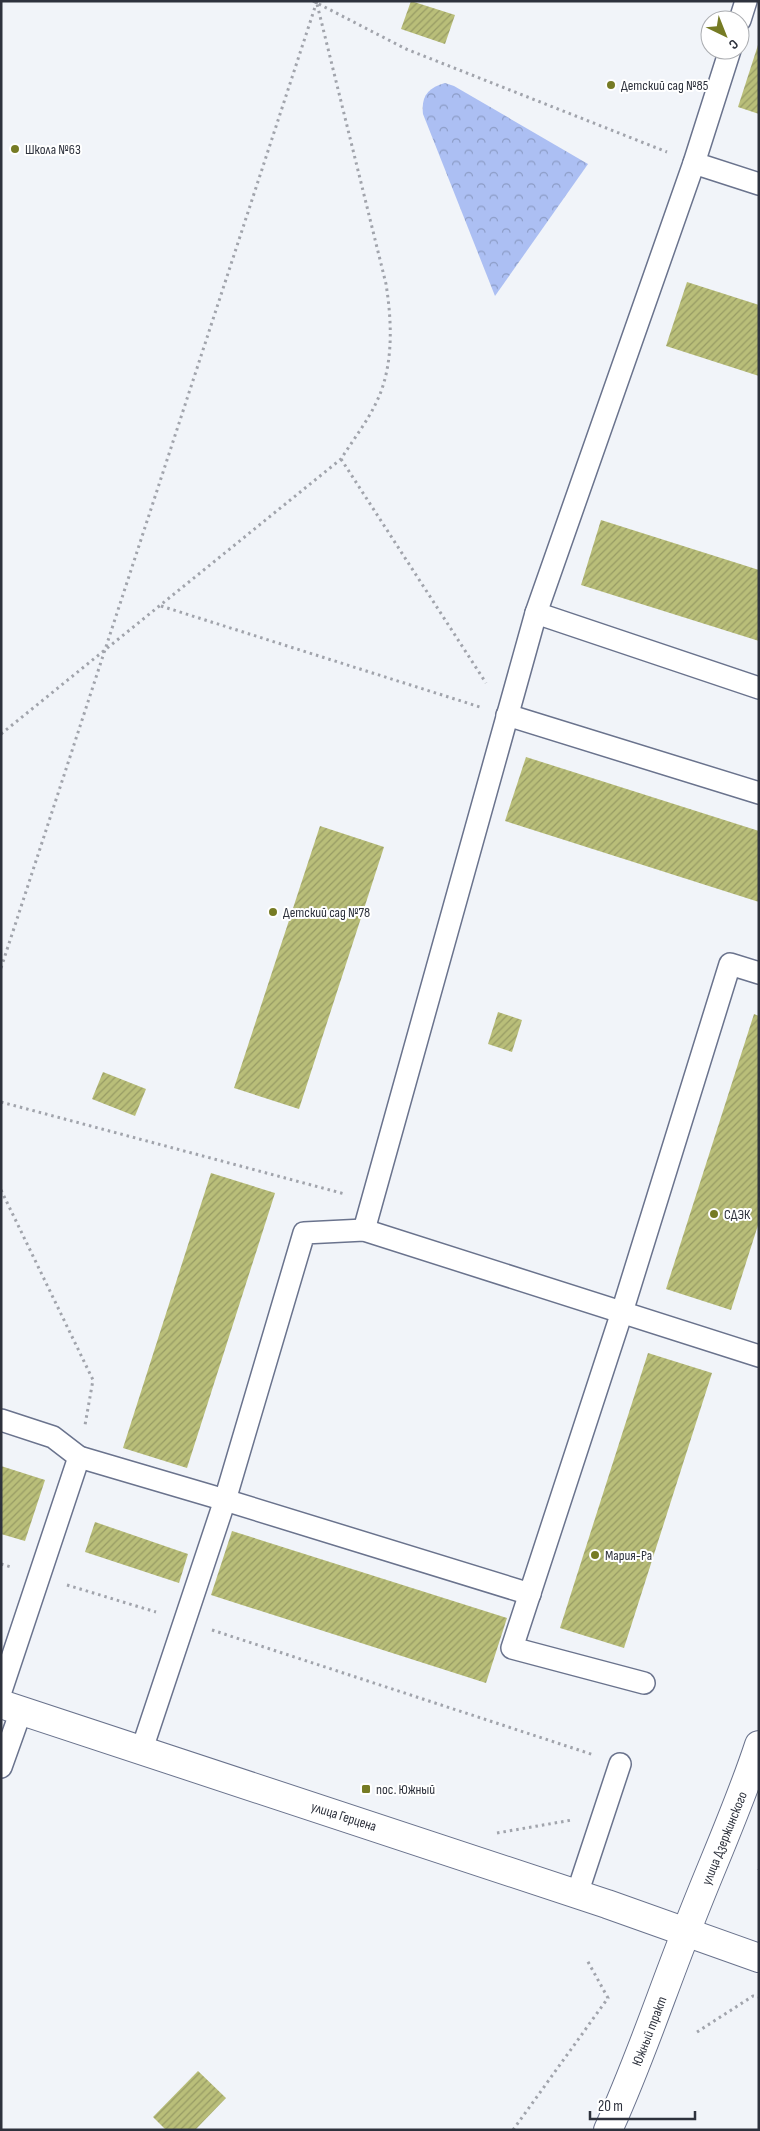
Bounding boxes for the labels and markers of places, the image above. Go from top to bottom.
place label: Детский сад №85 [621,77,709,94]
marker: Детский сад №85 [605,79,617,91]
place label: Школа №63 [25,141,81,158]
marker: Школа №63 [9,143,21,155]
place label: Детский сад №78 [283,904,370,921]
marker: Детский сад №78 [267,906,279,918]
place label: СДЭК [724,1206,751,1223]
marker: СДЭК [708,1208,720,1220]
place label: Мария-Ра [605,1547,652,1564]
marker: Мария-Ра [589,1549,601,1561]
place label: пос. Южный [376,1781,435,1798]
marker: пос. Южный [360,1783,372,1795]

